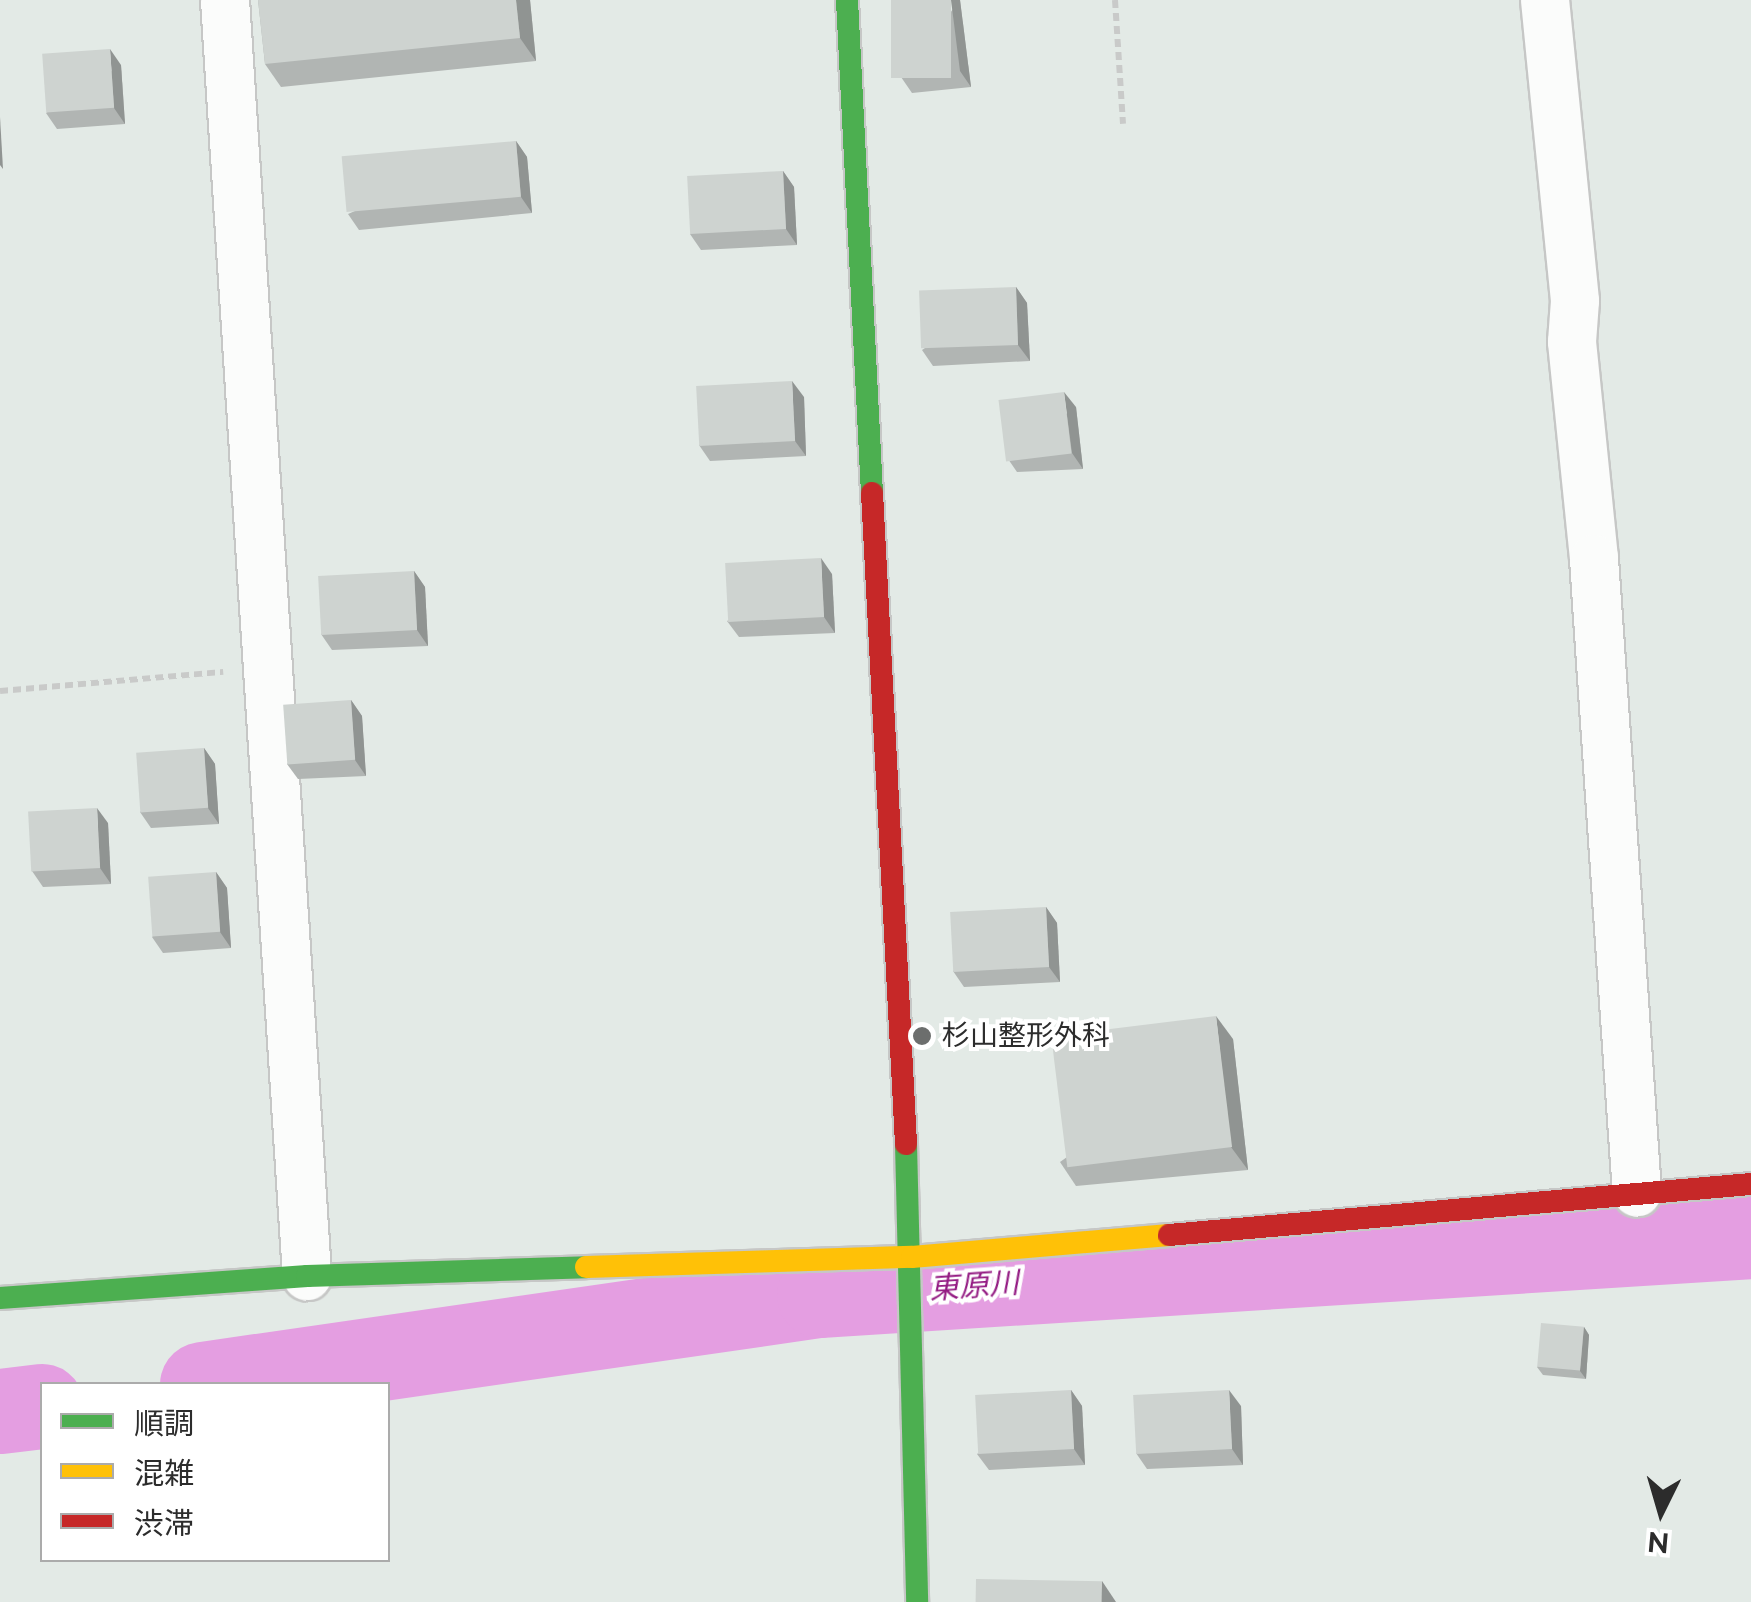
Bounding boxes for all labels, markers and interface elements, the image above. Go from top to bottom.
place label: 杉山整形外科 [942,1019,1110,1053]
marker: 杉山整形外科 [911,1025,933,1047]
water label: 東原川 [928,1265,1020,1307]
legend [40,1382,390,1562]
text: 順調 [134,1406,194,1441]
text: 混雑 [134,1456,194,1491]
north arrow [1611,1462,1711,1562]
text: 渋滞 [134,1506,194,1541]
text: N [1646,1525,1670,1560]

